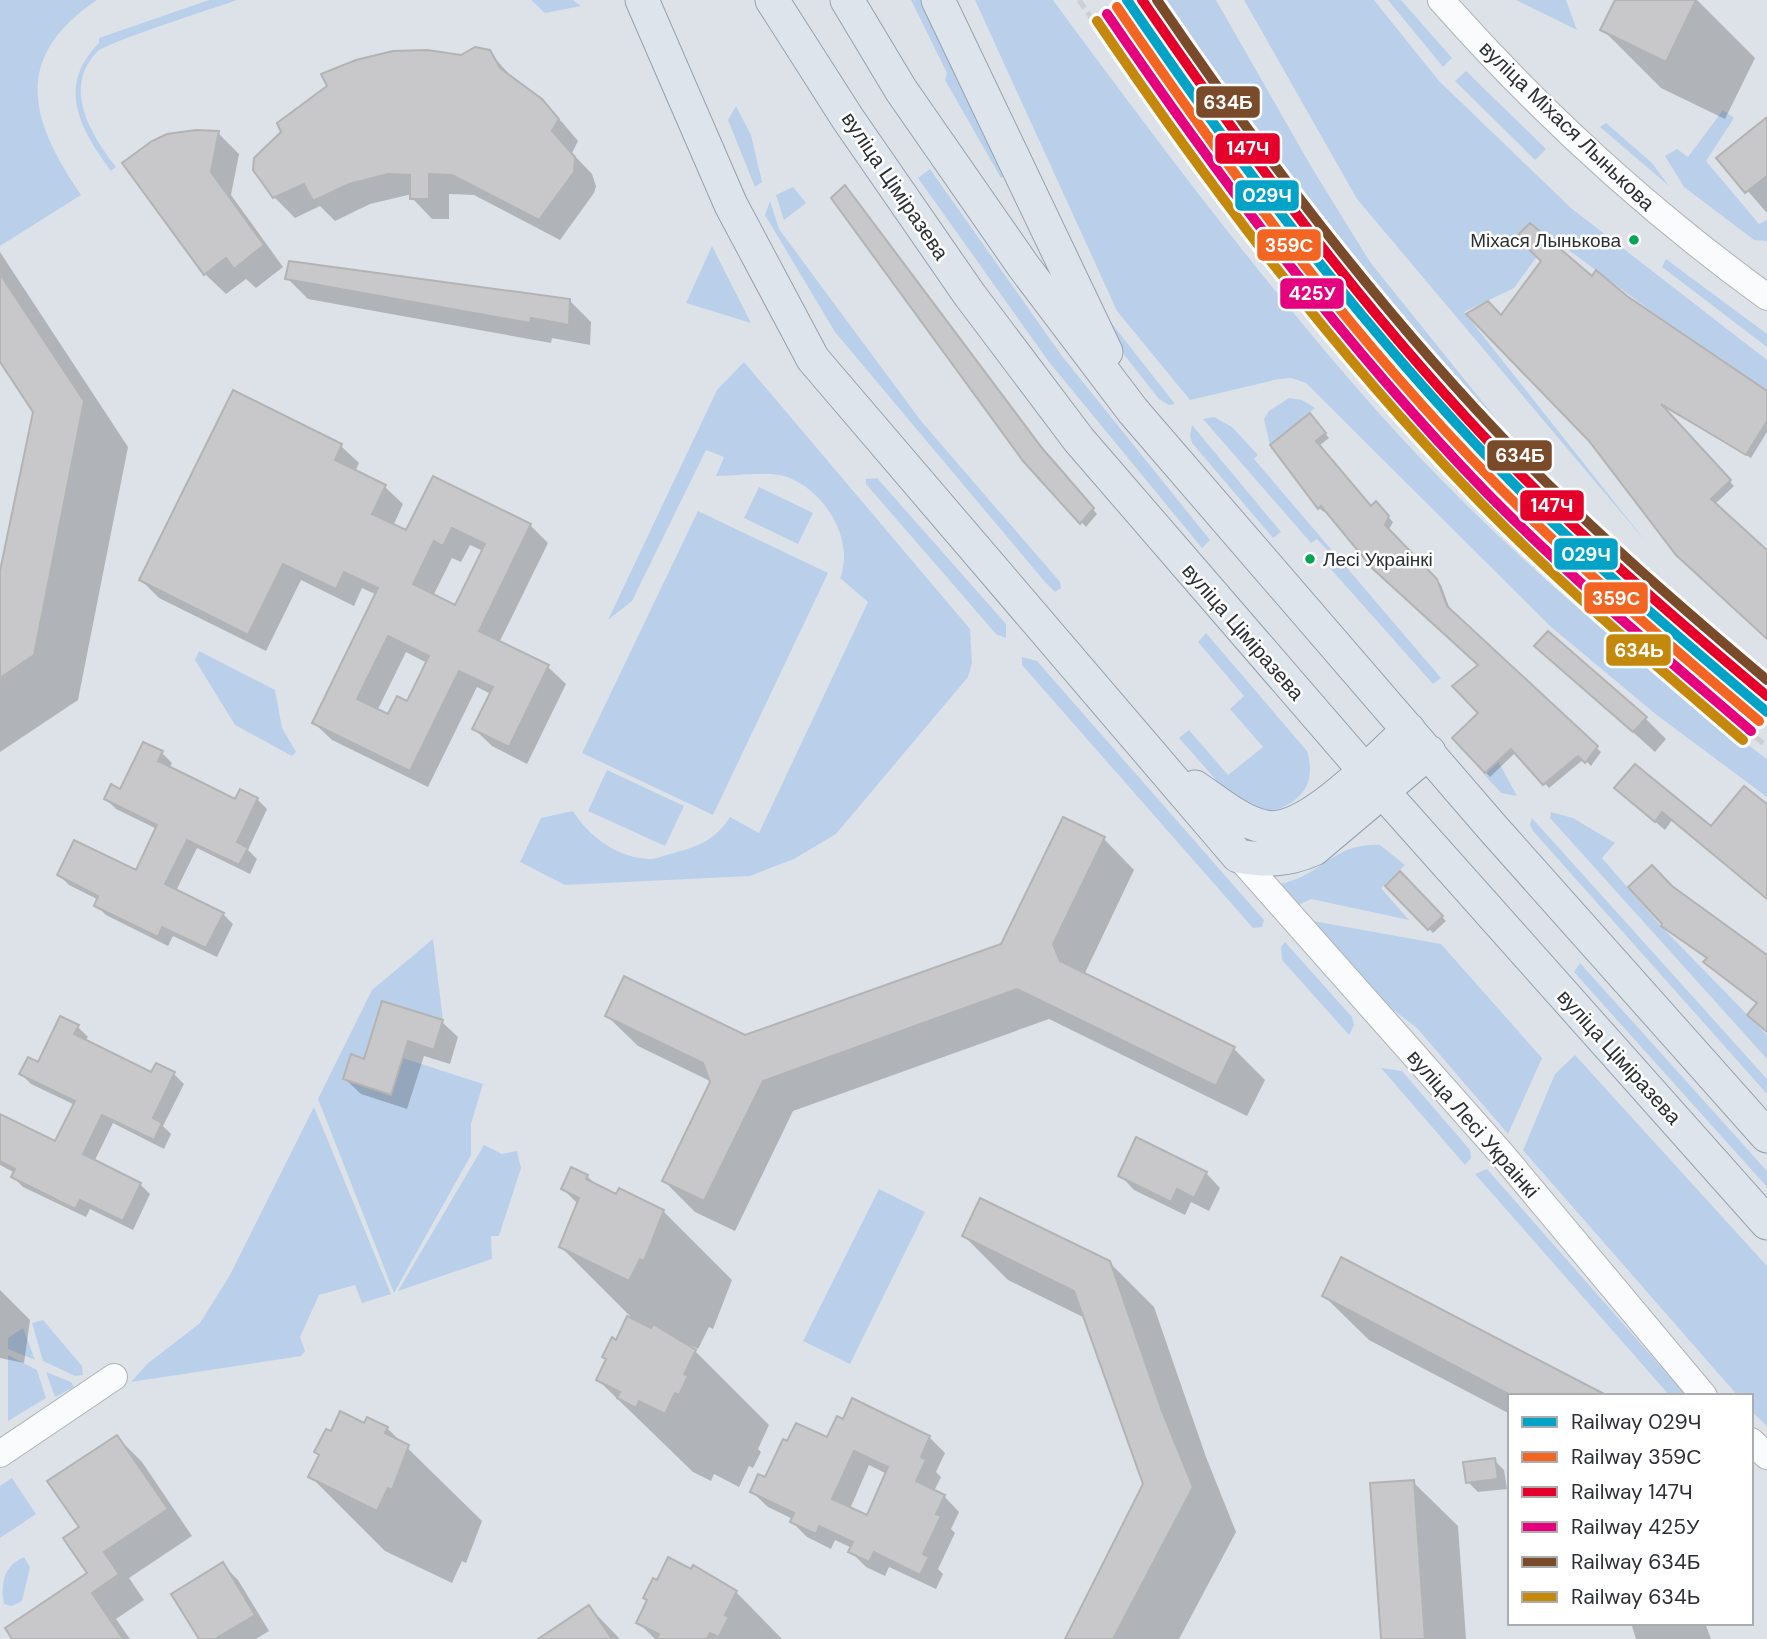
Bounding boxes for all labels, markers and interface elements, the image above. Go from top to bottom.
street label: вуліца Міхася Лынькова [1473,35,1661,217]
line badge: 634Б [1195,85,1261,119]
text: 634Б [1203,90,1253,115]
street label: вуліца Ціміразева [835,106,955,266]
line badge: 147Ч [1214,132,1281,165]
text: 147Ч [1227,136,1269,161]
line badge: 029Ч [1234,179,1300,212]
text: 029Ч [1242,183,1292,208]
line badge: 359С [1256,228,1322,262]
place label: Міхася Лынькова [1470,228,1621,253]
text: 359С [1265,233,1314,258]
marker: Міхася Лынькова [1627,233,1641,247]
line badge: 425У [1279,277,1345,310]
text: 425У [1289,281,1336,306]
line badge: 634Б [1486,439,1553,472]
text: 634Б [1495,443,1545,468]
line badge: 147Ч [1519,489,1585,522]
text: 147Ч [1531,493,1573,518]
line badge: 029Ч [1553,537,1619,571]
text: 029Ч [1561,542,1611,567]
place label: Лесі Украінкі [1323,547,1433,572]
marker: Лесі Украінкі [1303,552,1317,566]
street label: вуліца Ціміразева [1176,558,1311,707]
line badge: 359С [1583,581,1649,615]
text: 359С [1592,586,1641,611]
line badge: 634Ь [1605,633,1672,667]
text: 634Ь [1614,638,1664,663]
street label: вуліца Ціміразева [1551,983,1688,1131]
street label: вуліца Лесі Украінкі [1401,1044,1545,1204]
legend [1508,1394,1753,1625]
text: Railway 029Ч [1571,1408,1702,1436]
text: Railway 359С [1571,1443,1701,1471]
text: Railway 147Ч [1571,1478,1693,1506]
text: Railway 425У [1571,1513,1700,1541]
text: Railway 634Б [1571,1548,1700,1576]
text: Railway 634Ь [1571,1583,1700,1611]

